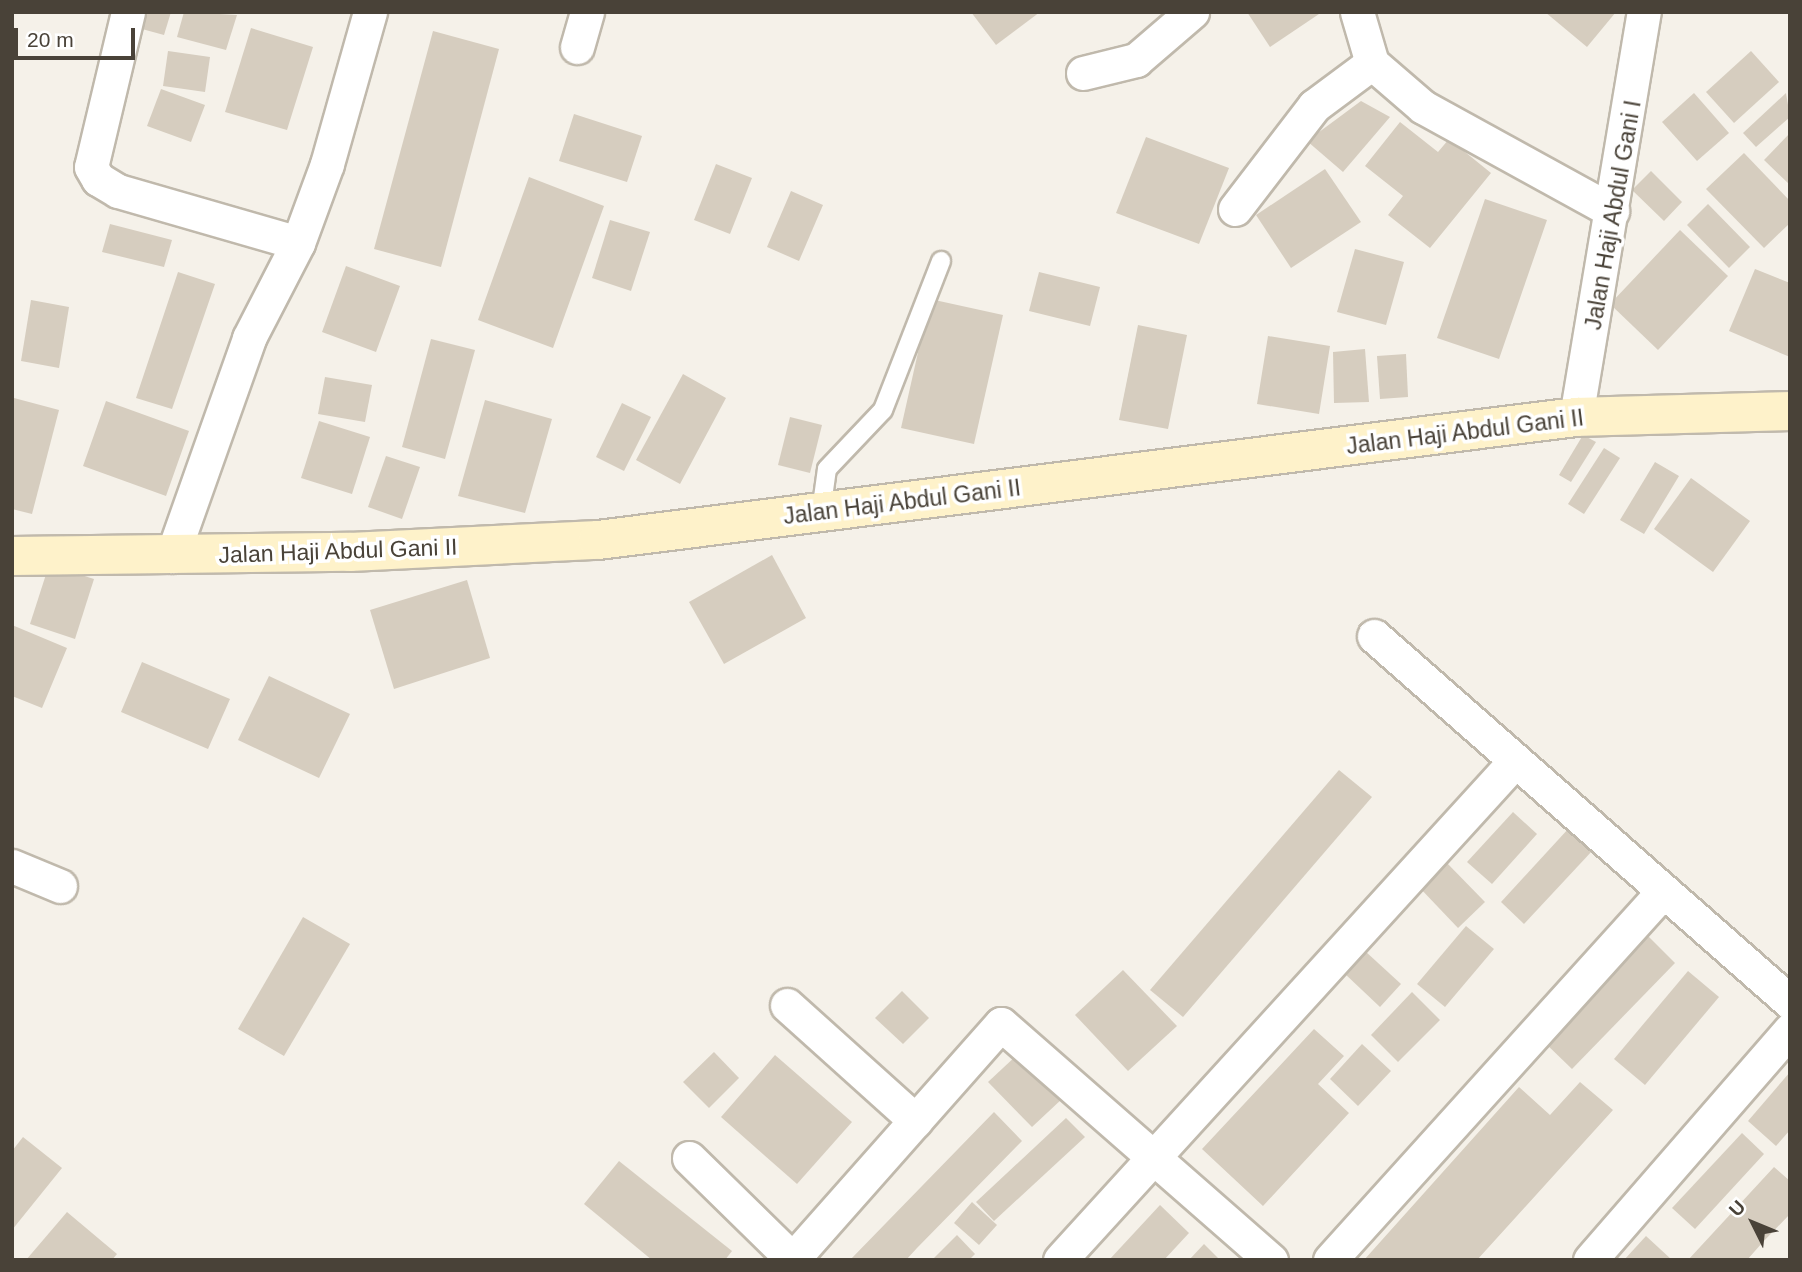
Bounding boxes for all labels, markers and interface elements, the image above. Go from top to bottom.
scale bar [18,14,138,58]
text: 20 m [27,28,74,51]
street label: Jalan Haji Abdul Gani I [1579,97,1647,333]
street label: Jalan Haji Abdul Gani II [1344,404,1586,460]
street label: Jalan Haji Abdul Gani II [781,474,1023,530]
street label: Jalan Haji Abdul Gani II [217,533,459,569]
north arrow [1718,1188,1788,1258]
text: U [1725,1196,1750,1221]

